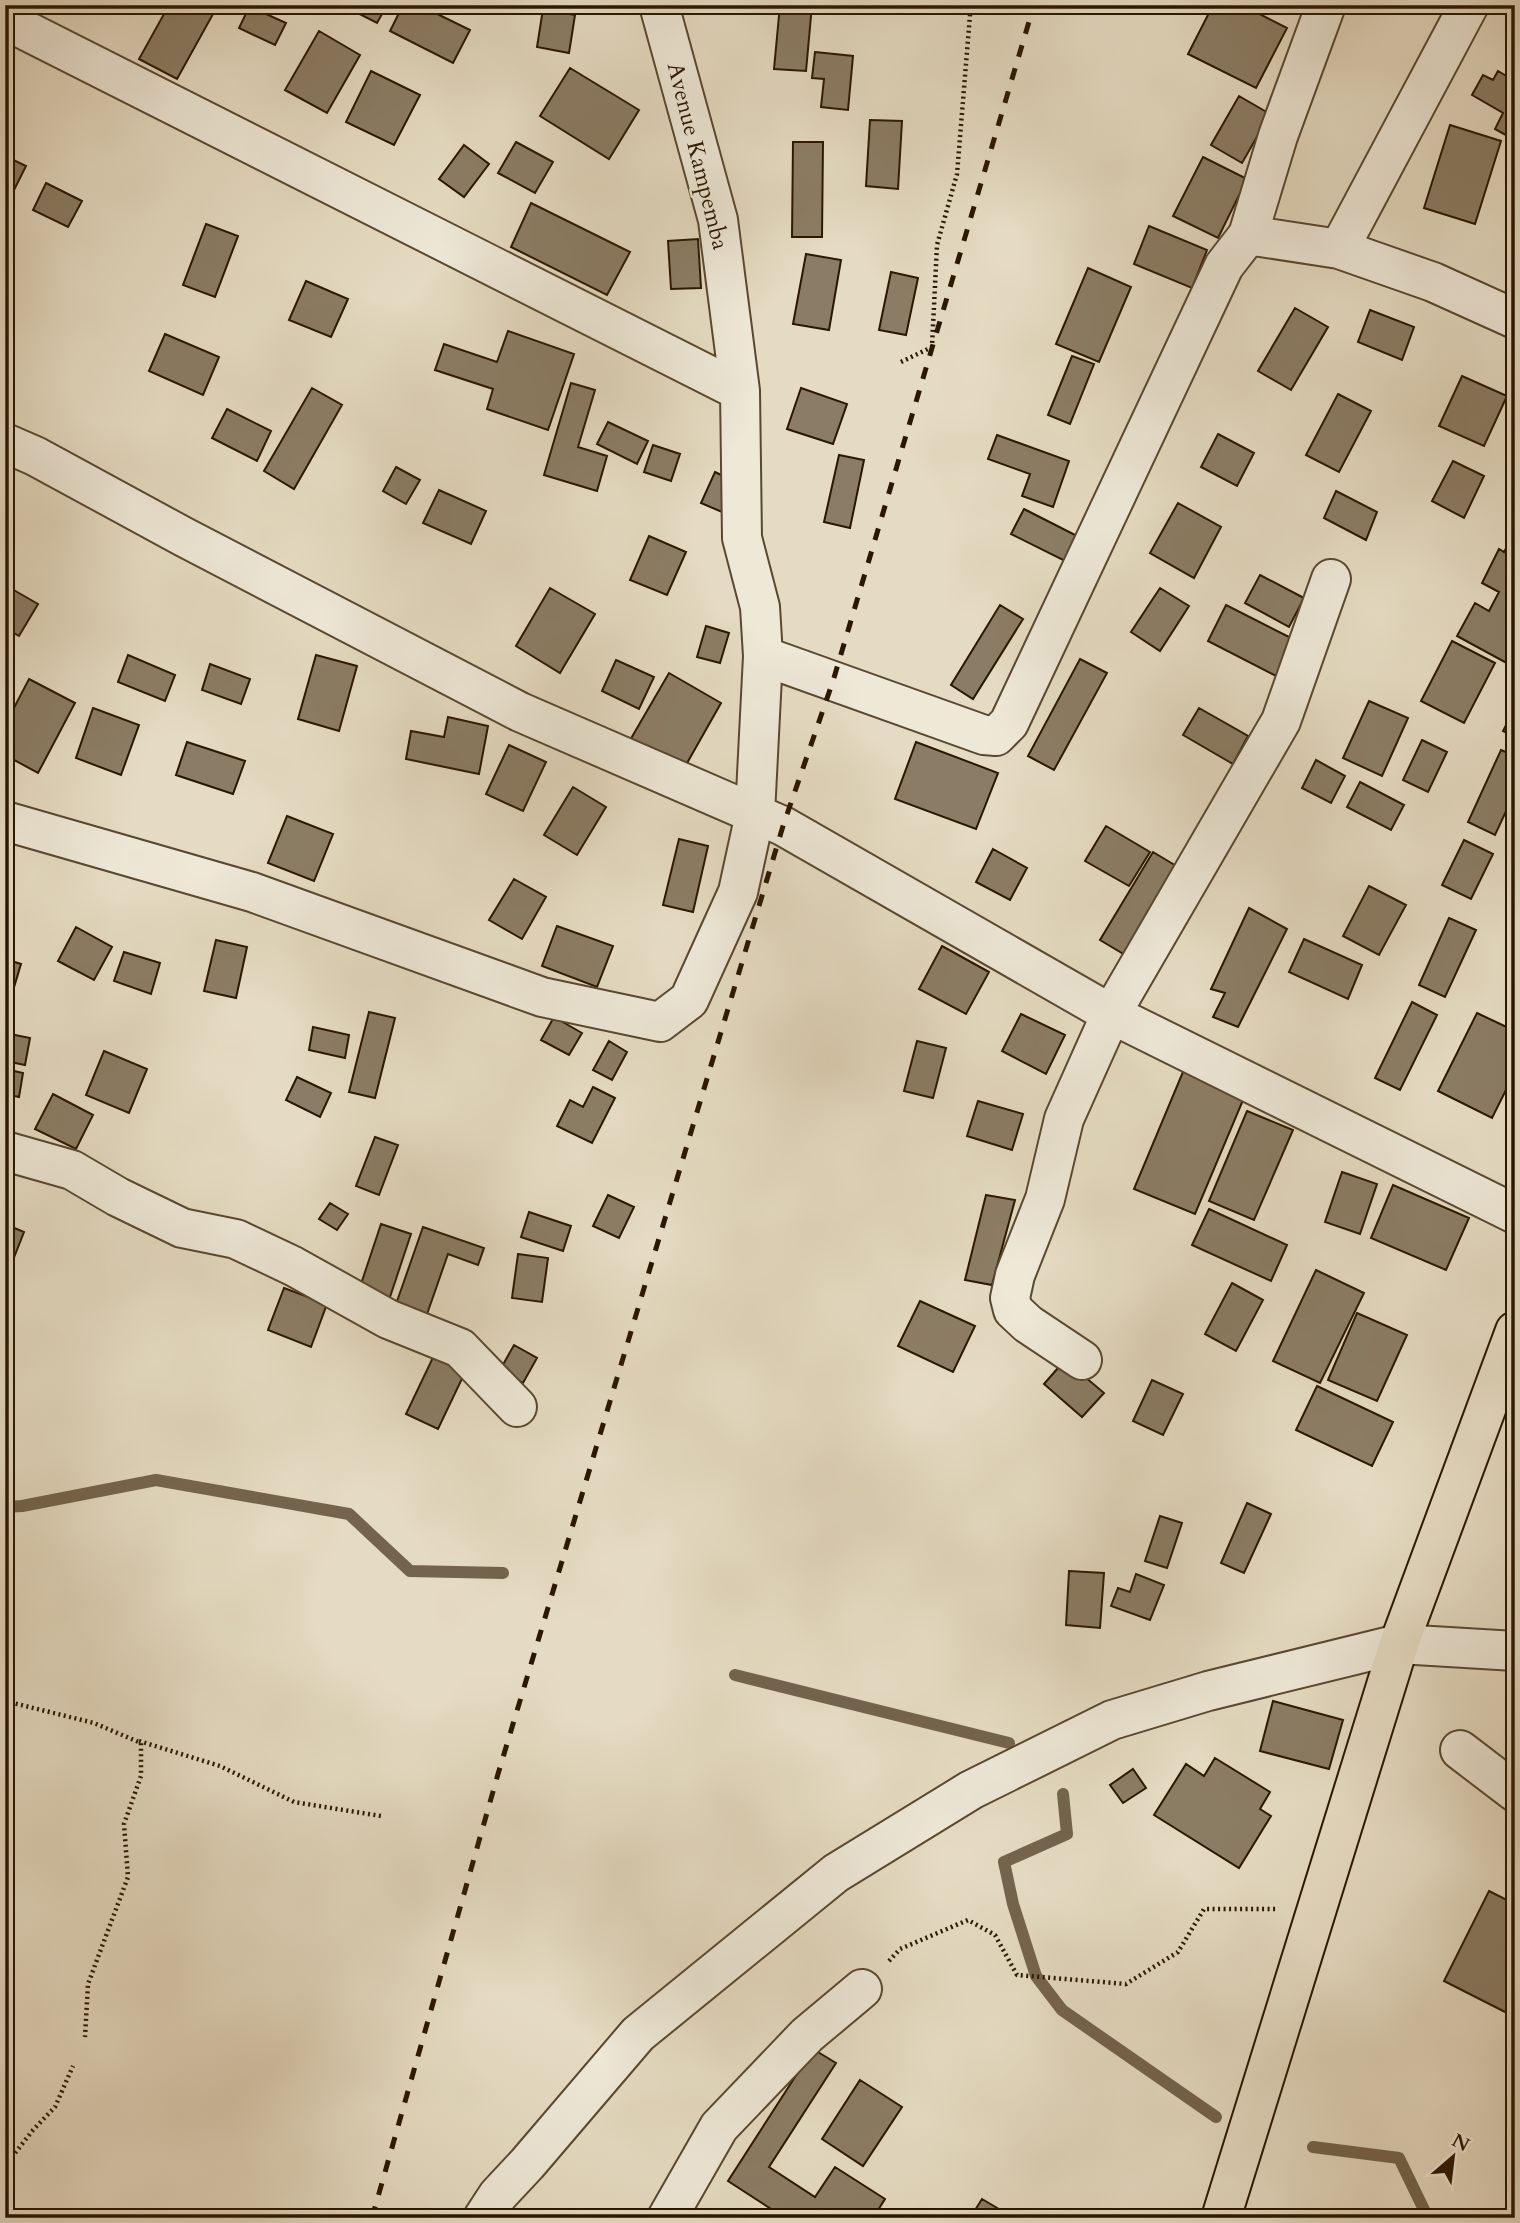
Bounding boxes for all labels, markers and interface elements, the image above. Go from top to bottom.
street label: Avenue Kampemba [660,59,736,253]
north arrow [1418,2122,1488,2192]
text: N [1447,2128,1474,2158]

